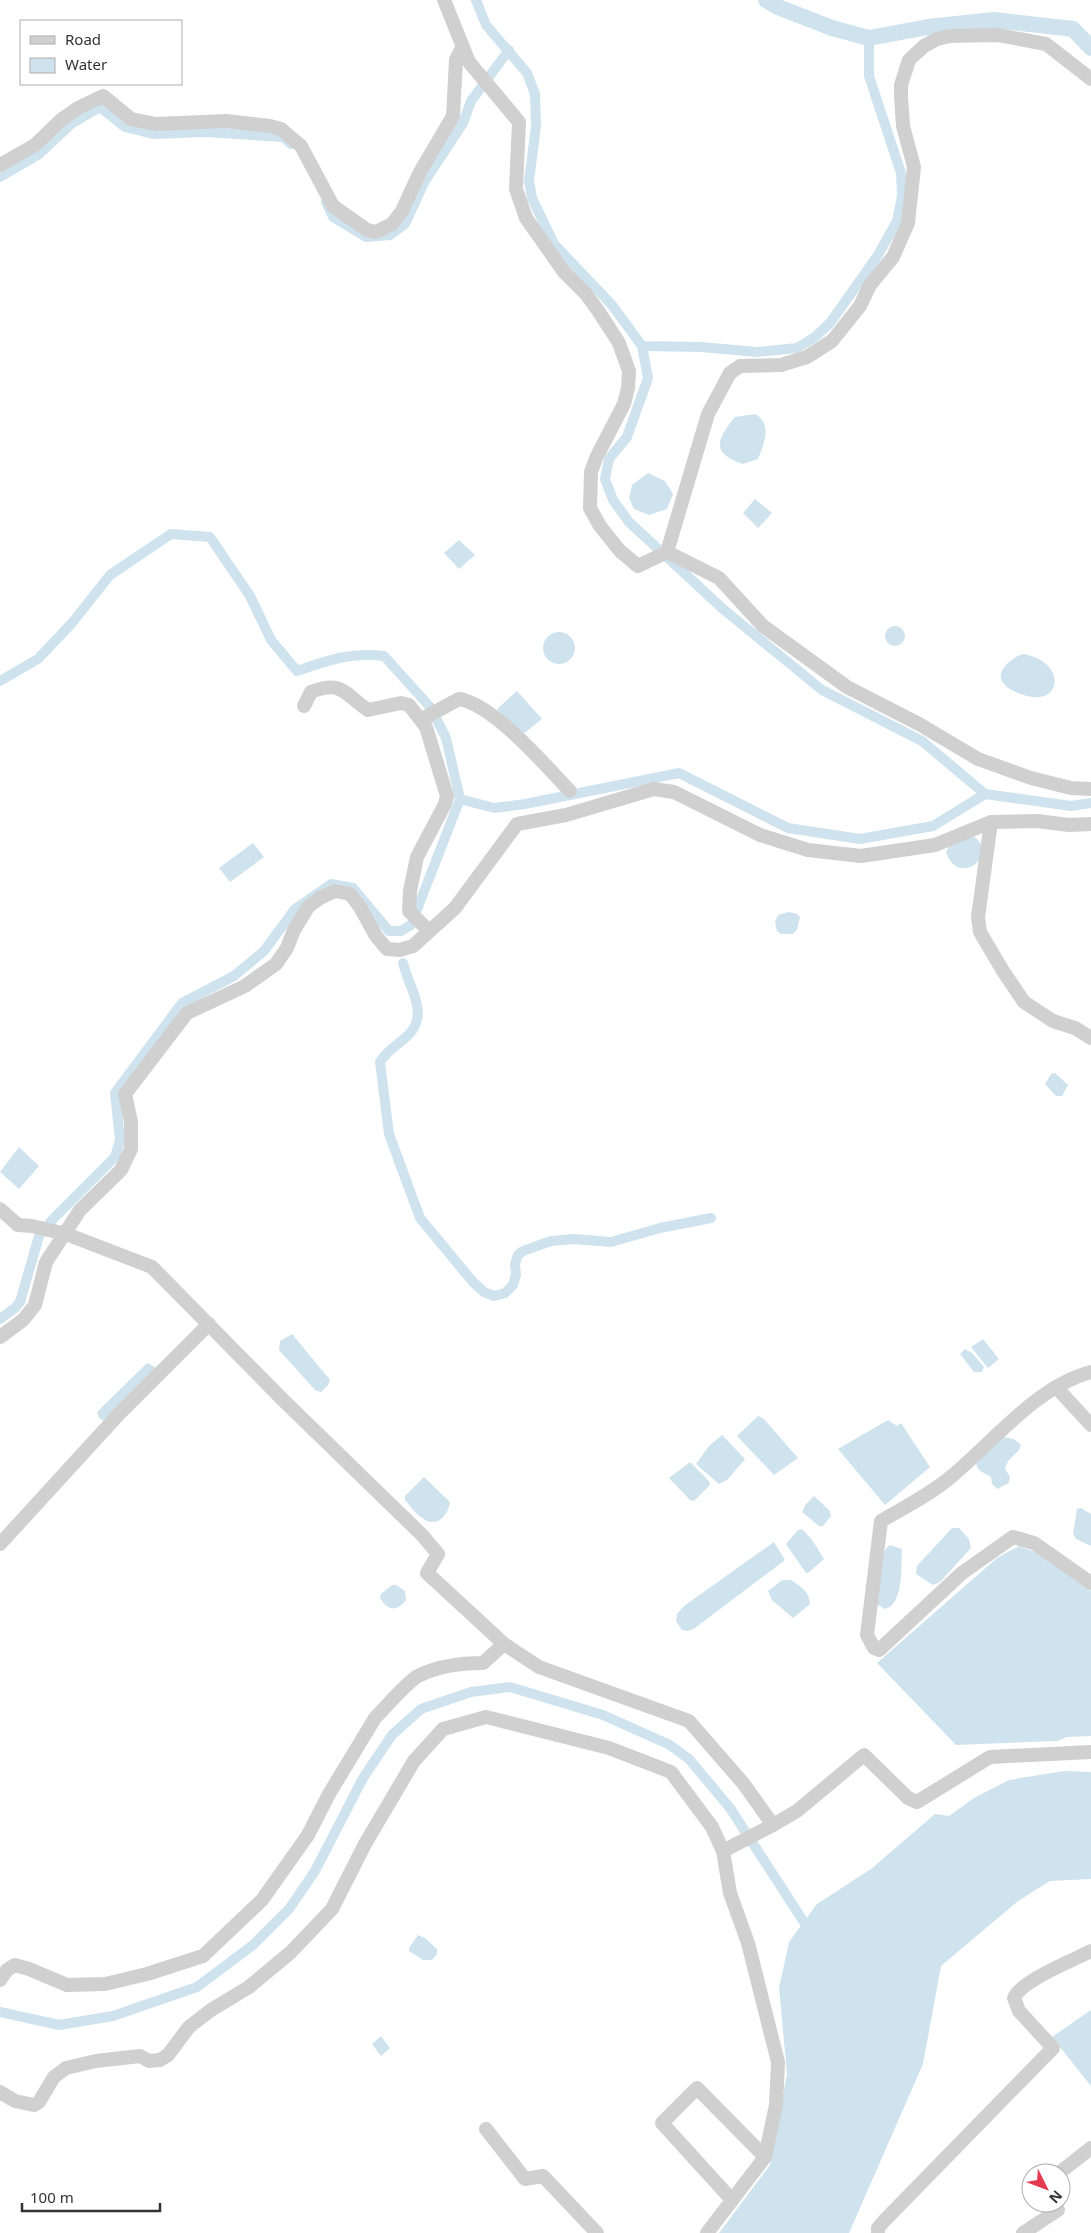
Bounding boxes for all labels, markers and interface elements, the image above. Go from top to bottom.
legend [20,20,182,85]
text: Road [65,29,101,49]
text: Water [65,54,107,74]
north arrow [1021,2163,1071,2213]
scale bar [22,2180,160,2212]
text: N [1045,2186,1067,2208]
text: 100 m [30,2187,74,2207]

